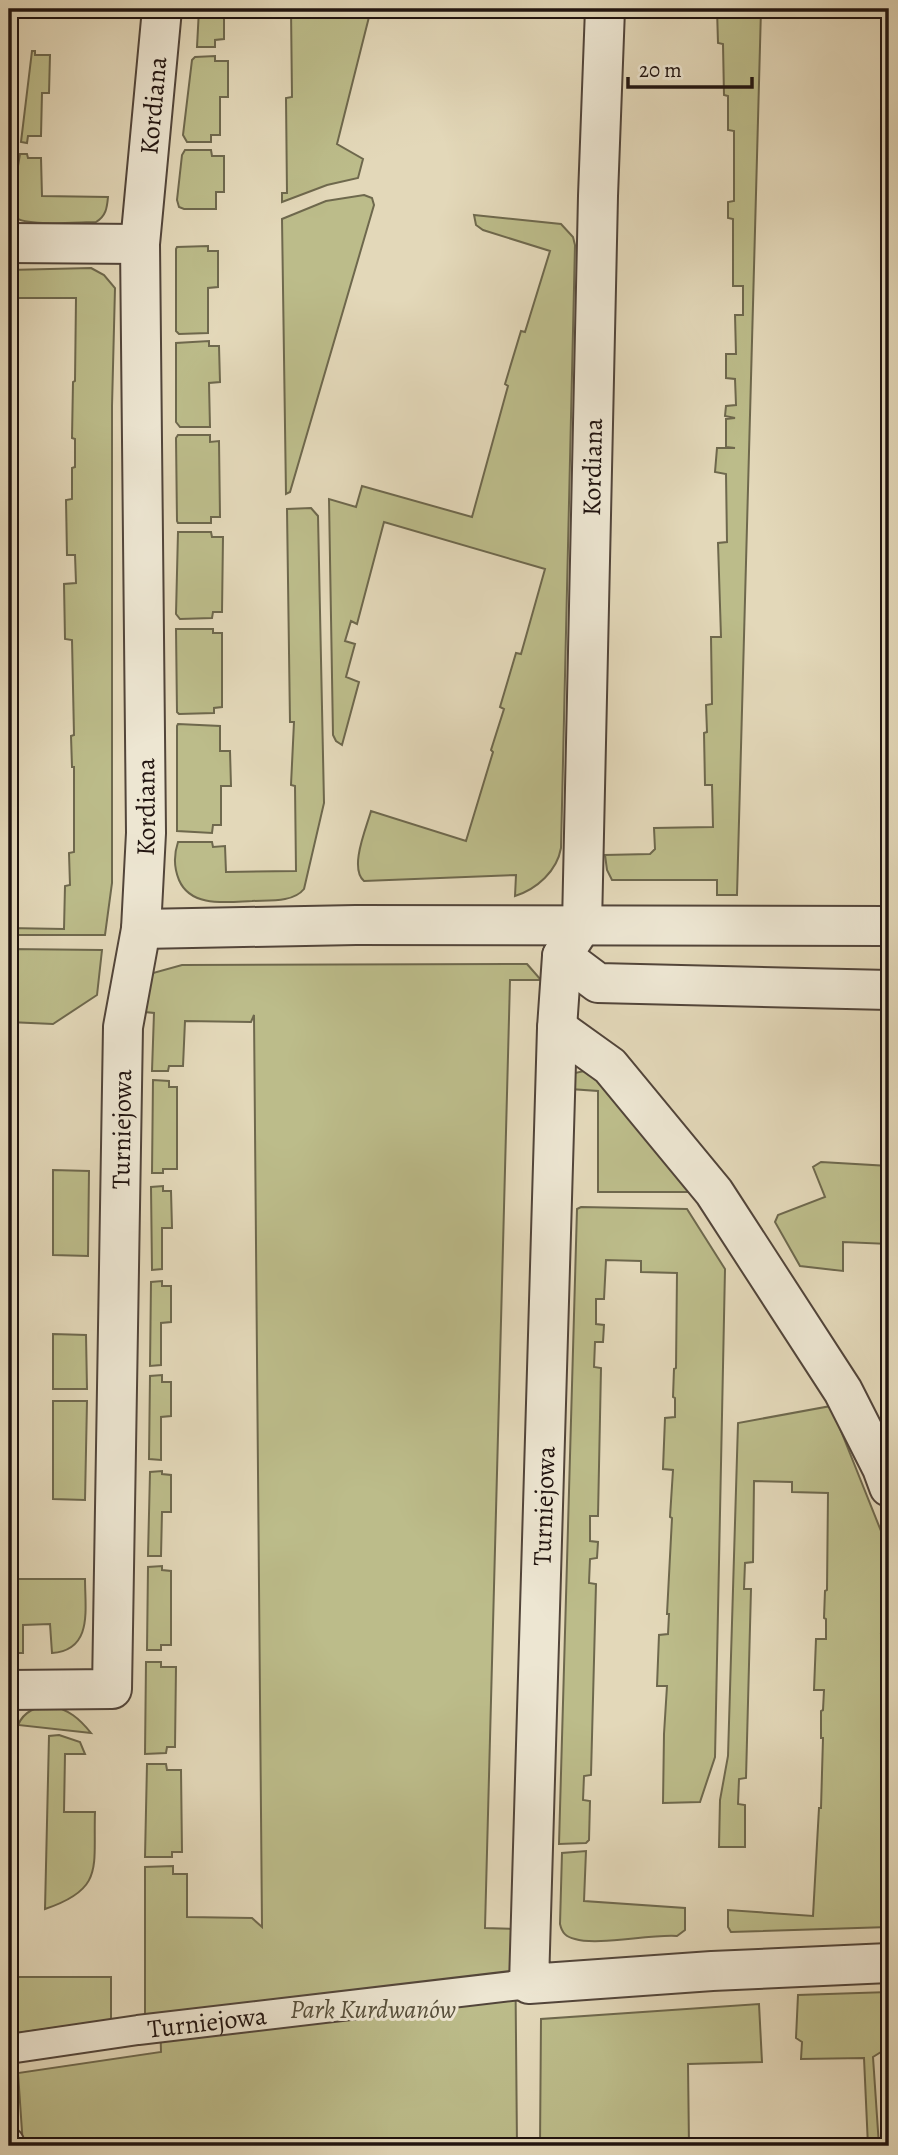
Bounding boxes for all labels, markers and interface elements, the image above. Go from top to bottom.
scale bar [628,46,753,90]
street label: Kordiana [131,55,175,156]
text: 20 m [639,56,682,84]
street label: Kordiana [573,418,611,516]
street label: Kordiana [127,758,164,857]
street label: Turniejowa [103,1069,140,1189]
street label: Turniejowa [524,1446,564,1566]
park label: Park Kurdwanów [290,1992,456,2027]
street label: Turniejowa [146,1997,269,2046]

